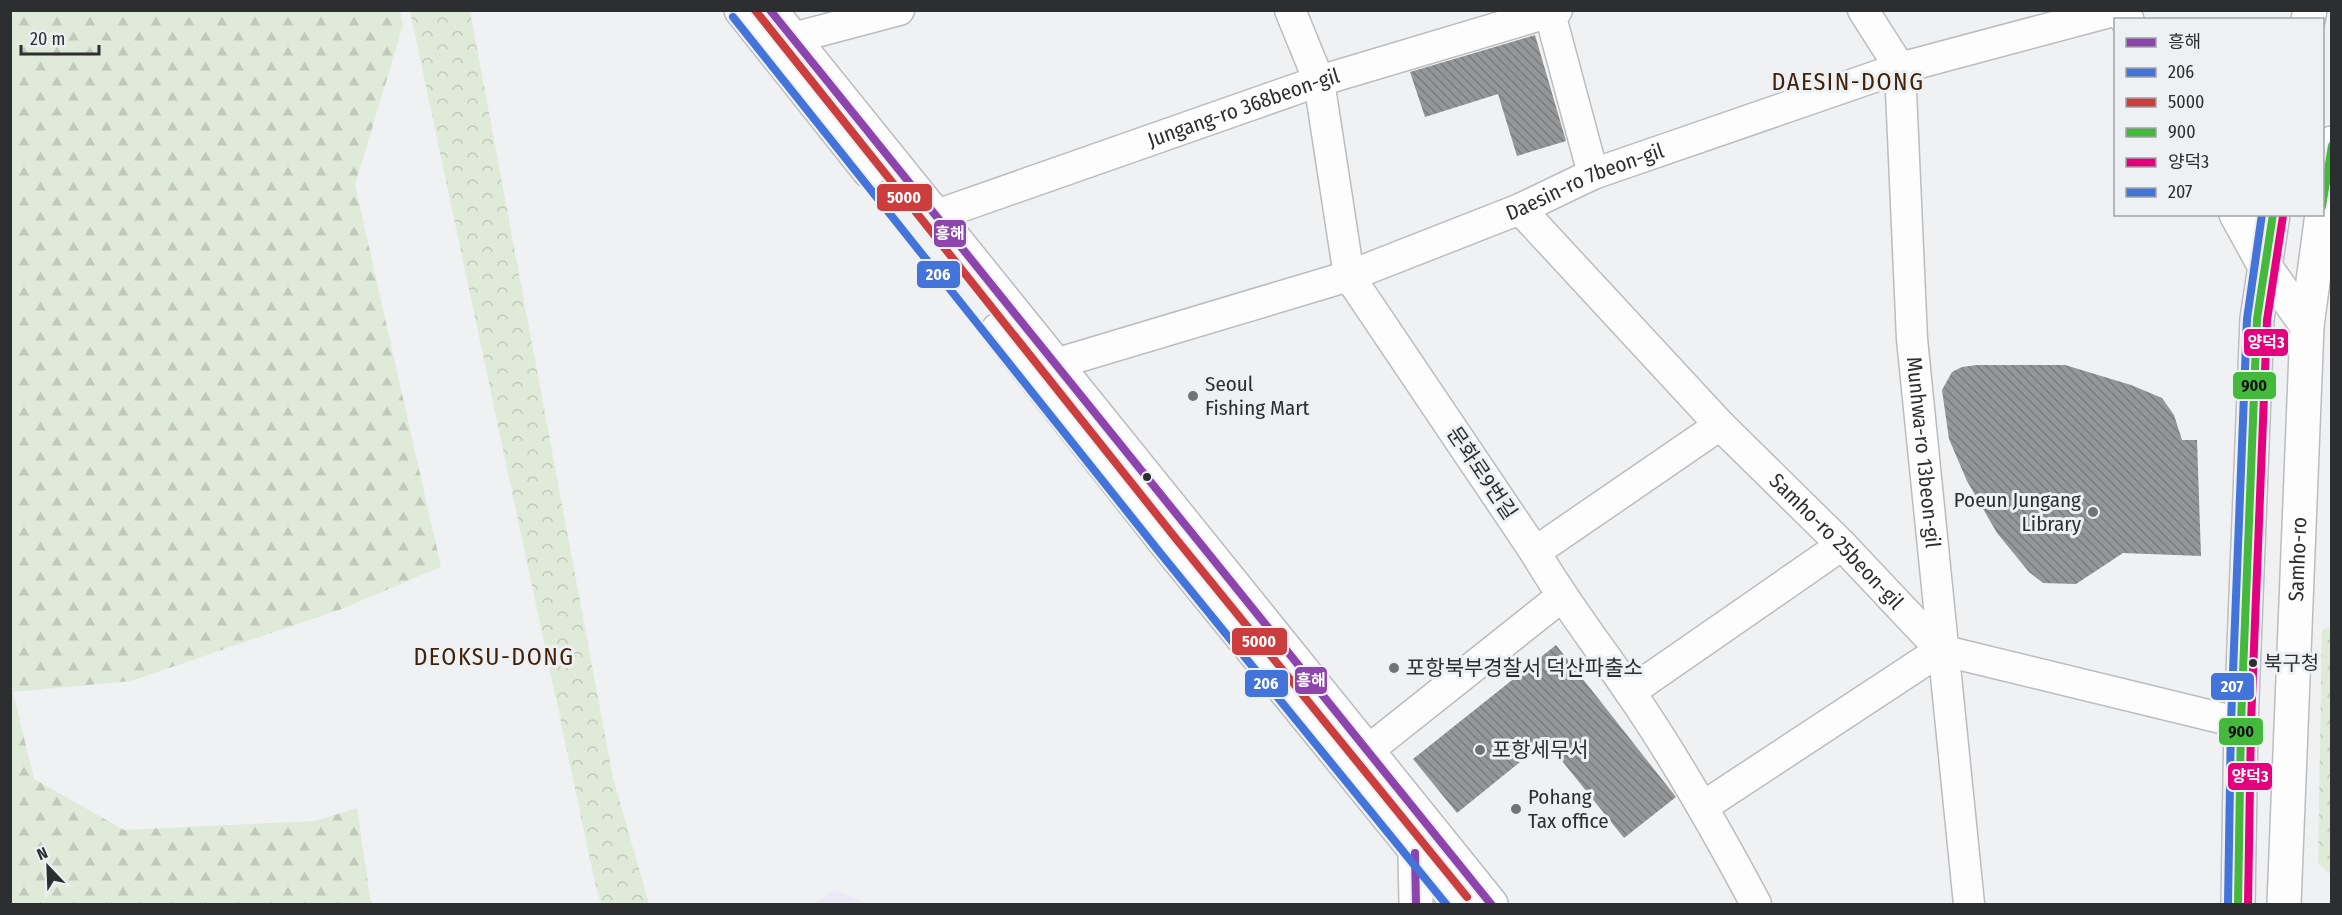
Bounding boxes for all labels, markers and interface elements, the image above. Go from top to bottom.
scale bar [21,18,99,56]
legend [2114,18,2324,216]
text: 20 m [30,28,65,50]
text: 흥해 [2168,31,2201,53]
text: 206 [2168,61,2194,83]
street label: Jungang-ro 368beon-gil [1144,62,1343,153]
district label: DAESIN-DONG [1772,68,1924,96]
text: 5000 [2168,91,2204,113]
text: 900 [2168,121,2196,143]
street label: Daesin-ro 7beon-gil [1502,137,1668,226]
text: 양덕3 [2168,151,2209,173]
text: 207 [2168,181,2192,203]
line badge: 5000 [876,183,933,212]
text: 5000 [887,188,921,207]
line badge: 흥해 [933,219,967,248]
text: 흥해 [935,224,965,243]
line badge: 206 [916,260,961,289]
text: 206 [925,265,950,284]
line badge: 양덕3 [2243,328,2289,357]
text: 양덕3 [2247,333,2285,352]
street label: Munhwa-ro 13beon-gil [1901,356,1946,550]
place label: Seoul Fishing Mart [1205,371,1310,421]
line badge: 900 [2232,371,2277,400]
text: 900 [2241,376,2267,395]
marker: Seoul Fishing Mart [1186,389,1200,403]
street label: 문화로9번길 [1441,421,1523,525]
street label: Samho-ro 25beon-gil [1764,468,1909,615]
unlabelled marker [1141,471,1153,483]
place label: Poeun Jungang Library [1954,487,2082,537]
marker: Poeun Jungang Library [2086,505,2100,519]
street label: Samho-ro [2283,517,2312,602]
line badge: 5000 [1231,627,1288,656]
text: 5000 [1242,632,1276,651]
district label: DEOKSU-DONG [413,643,575,671]
place label: 북구청 [2264,651,2319,675]
place label: 포항북부경찰서 덕산파출소 [1406,655,1643,681]
marker: 북구청 [2247,657,2259,669]
marker: 포항북부경찰서 덕산파출소 [1387,661,1401,675]
line badge: 흥해 [1294,666,1328,695]
line badge: 206 [1244,669,1289,698]
text: 흥해 [1296,671,1326,690]
line badge: 207 [2210,672,2255,701]
text: 206 [1253,674,1278,693]
text: 207 [2220,677,2244,696]
line badge: 900 [2218,717,2264,746]
text: 900 [2228,722,2254,741]
place label: 포항세무서 [1492,737,1589,763]
marker: 포항세무서 [1473,743,1487,757]
line badge: 양덕3 [2227,762,2273,791]
text: 양덕3 [2231,767,2269,786]
place label: Pohang Tax office [1528,784,1609,834]
marker: Pohang Tax office [1509,802,1523,816]
north arrow [18,837,78,897]
text: N [34,843,50,864]

